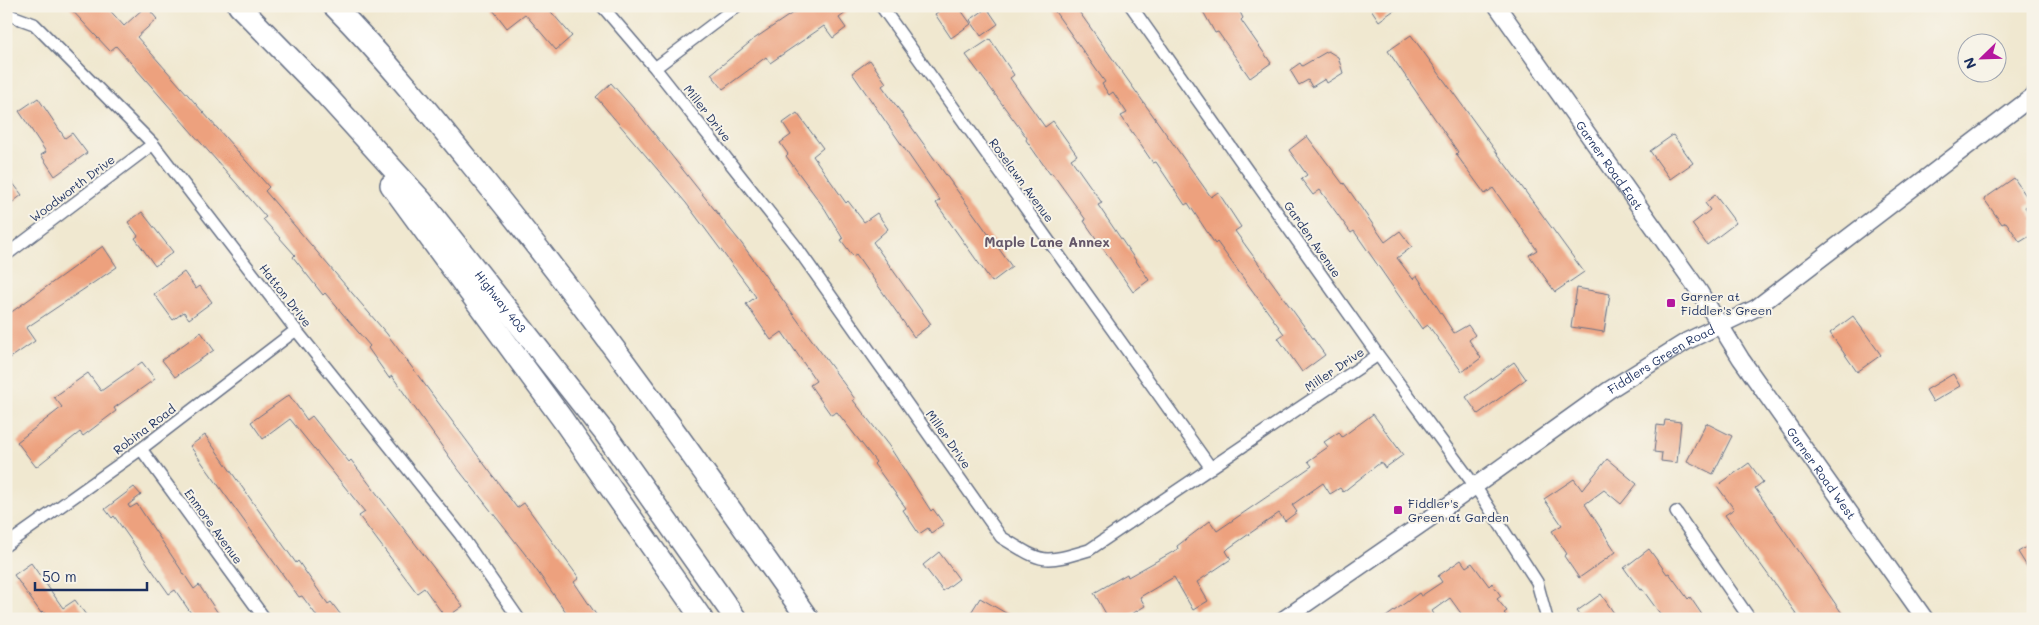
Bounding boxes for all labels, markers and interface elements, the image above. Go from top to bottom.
north arrow [1956,32,2006,82]
text: N [1959,55,1980,72]
street label: Miller Drive [681,81,735,145]
street label: Garner Road East [1573,117,1647,213]
street label: Roselawn Avenue [986,135,1058,225]
street label: Woodworth Drive [26,151,118,225]
street label: Garden Avenue [1281,198,1345,280]
district label: Maple Lane Annex [984,232,1110,251]
street label: Hatton Drive [256,260,316,330]
street label: Highway 403 [472,267,530,335]
place label: Garner at Fiddler's Green [1681,288,1772,318]
marker: Garner at Fiddler's Green [1665,297,1677,309]
street label: Fiddlers Green Road [1604,321,1717,397]
street label: Miller Drive [1301,343,1367,395]
street label: Robina Road [110,400,179,458]
street label: Miller Drive [923,406,975,472]
street label: Garner Road West [1784,424,1860,522]
street label: Enmore Avenue [181,485,247,567]
place label: Fiddler's Green at Garden [1408,495,1509,525]
marker: Fiddler's Green at Garden [1392,504,1404,516]
scale bar [35,560,148,592]
text: 50 m [42,566,77,586]

